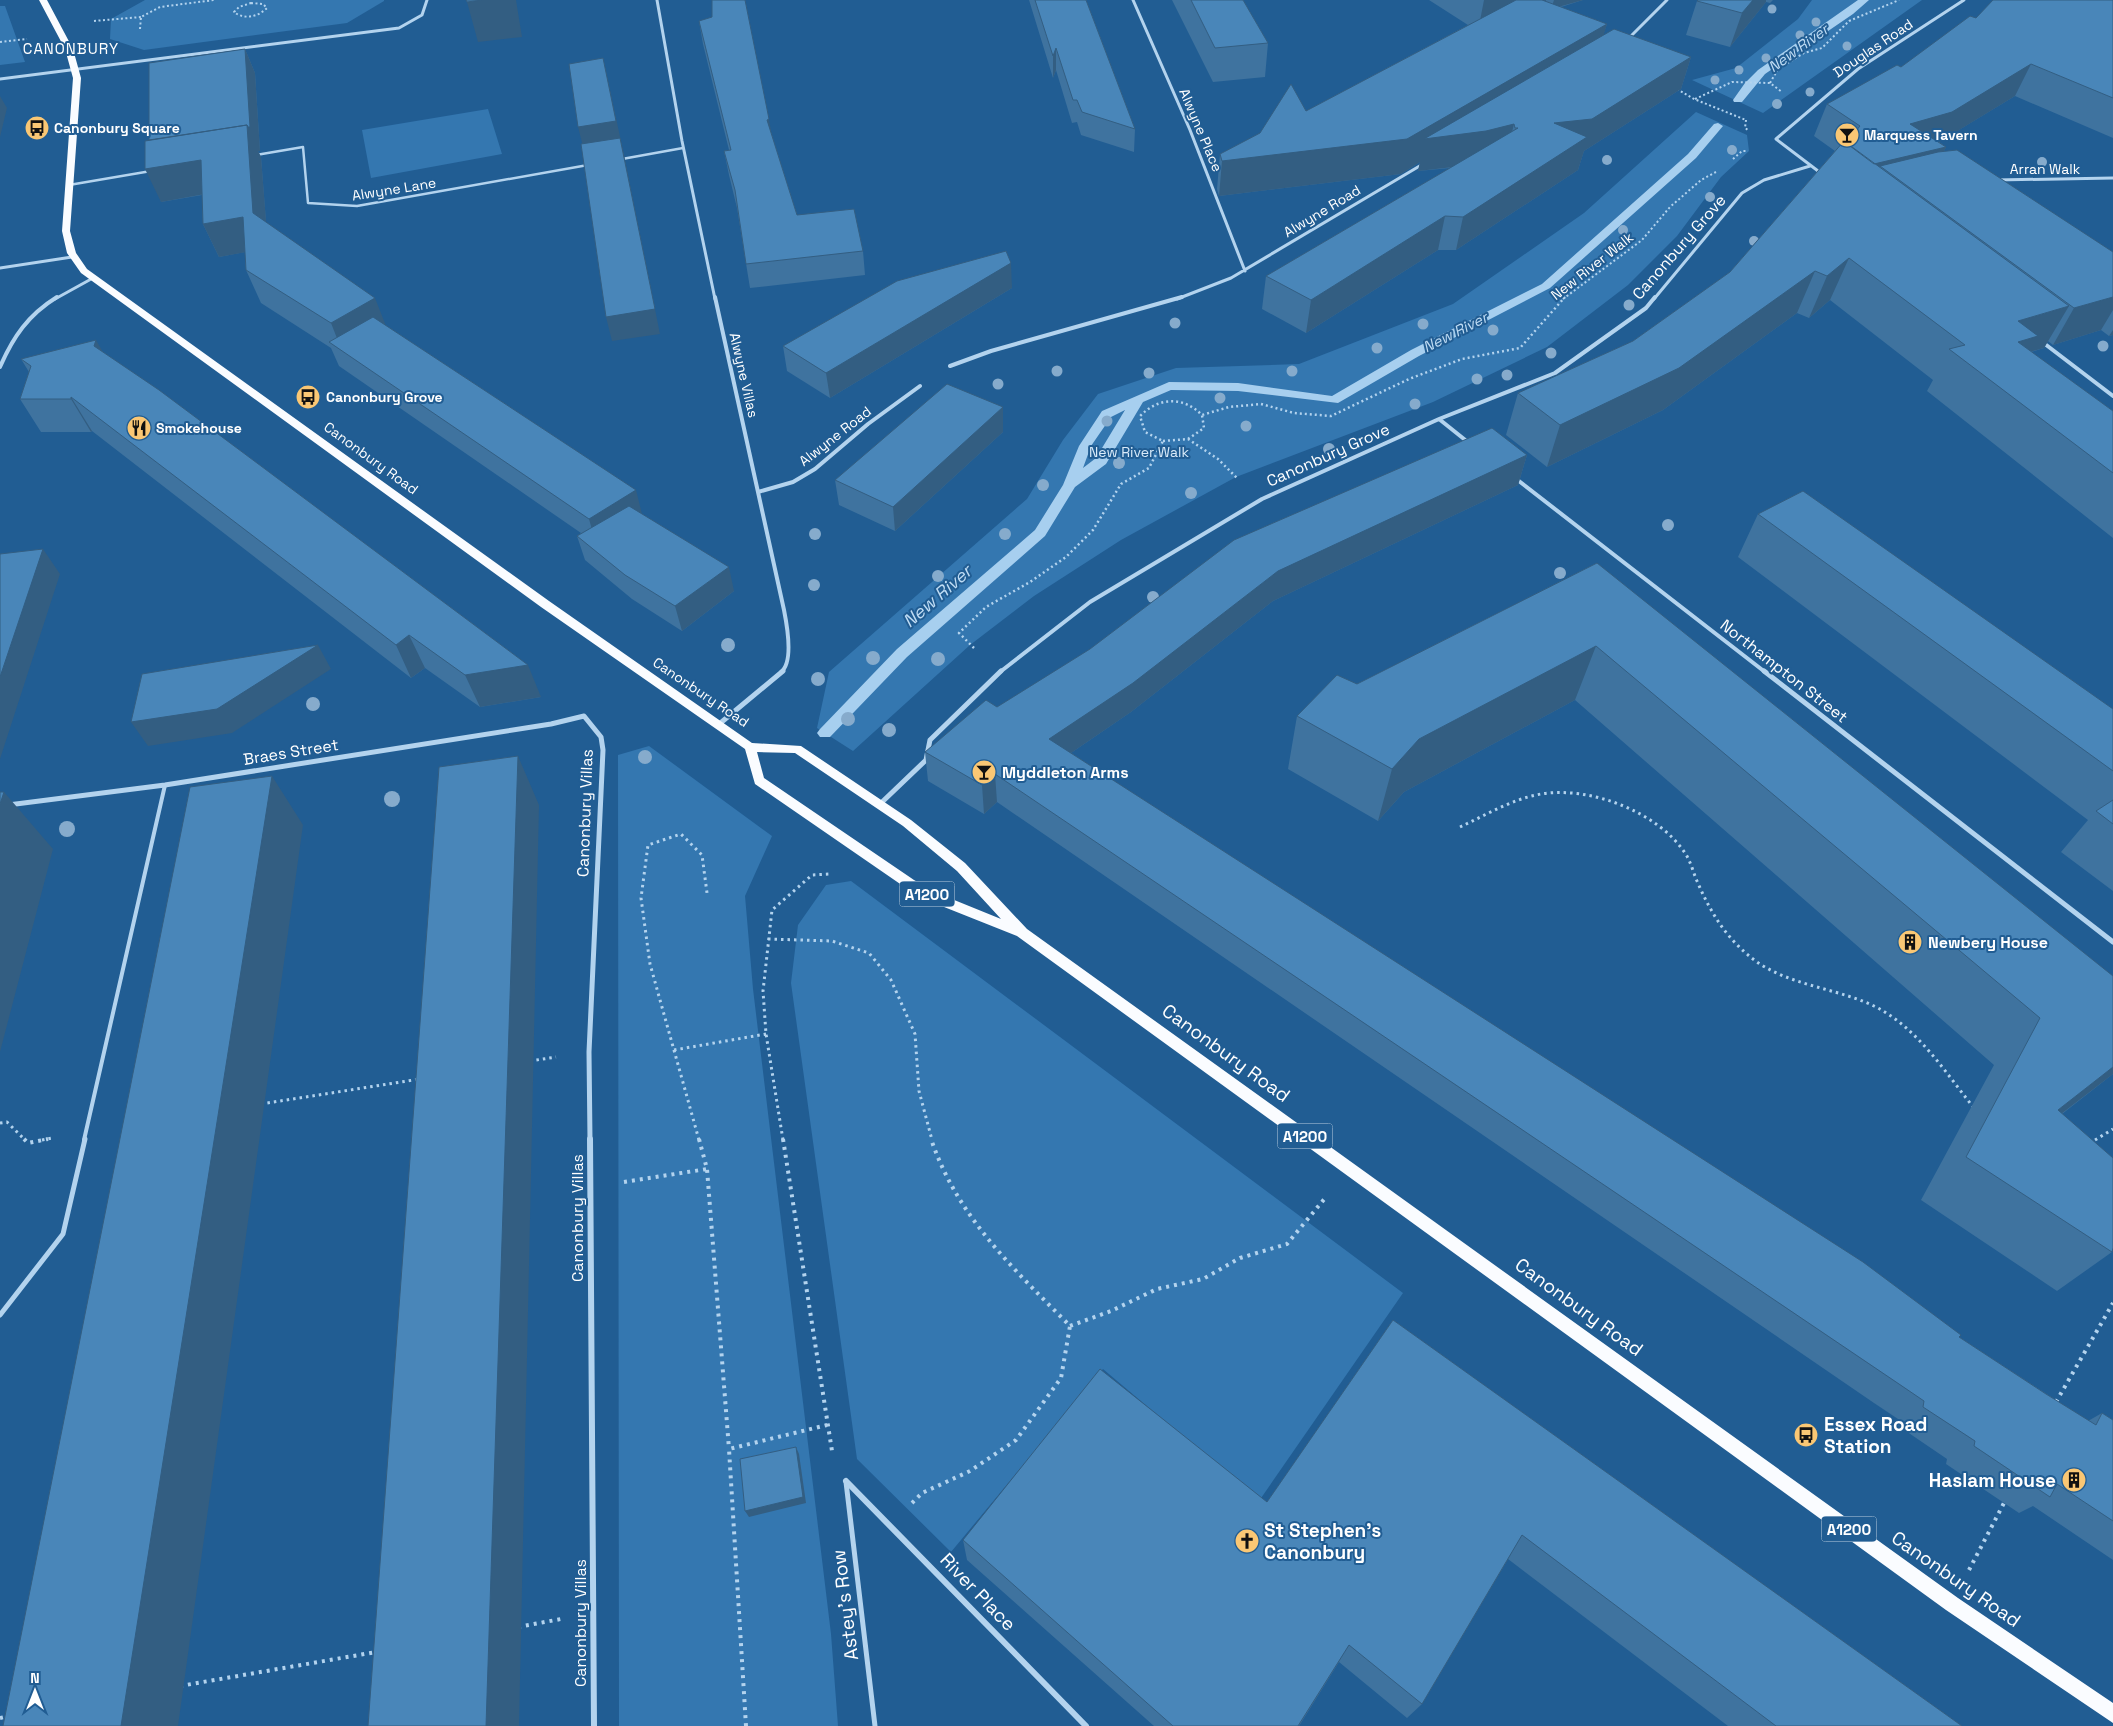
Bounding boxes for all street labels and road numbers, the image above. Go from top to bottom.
street label: Douglas Road [1830,15,1916,81]
street label: Alwyne Place [1175,86,1227,174]
street label: Arran Walk [2010,160,2081,178]
street label: Alwyne Lane [351,173,437,205]
street label: Alwyne Road [1280,181,1364,241]
street label: Canonbury Grove [1628,190,1730,304]
street label: New River Walk [1547,228,1637,304]
street label: Alwyne Villas [725,331,763,419]
street label: Alwyne Road [795,402,875,470]
street label: Canonbury Road [320,418,422,498]
street label: Canonbury Grove [1263,418,1393,492]
street label: Northampton Street [1716,615,1852,727]
street label: Canonbury Road [649,653,753,731]
street label: Braes Street [242,734,340,770]
street label: Canonbury Villas [572,749,598,877]
road number: A1200 [900,882,954,906]
street label: Canonbury Road [1157,998,1295,1108]
road number: A1200 [1278,1124,1332,1148]
street label: Canonbury Villas [567,1154,588,1282]
street label: Canonbury Road [1510,1252,1648,1362]
road number: A1200 [1822,1516,1876,1542]
street label: Canonbury Road [1886,1525,2026,1633]
street label: Astey's Row [826,1548,864,1662]
street label: River Place [935,1548,1021,1636]
street label: Canonbury Villas [570,1559,591,1687]

